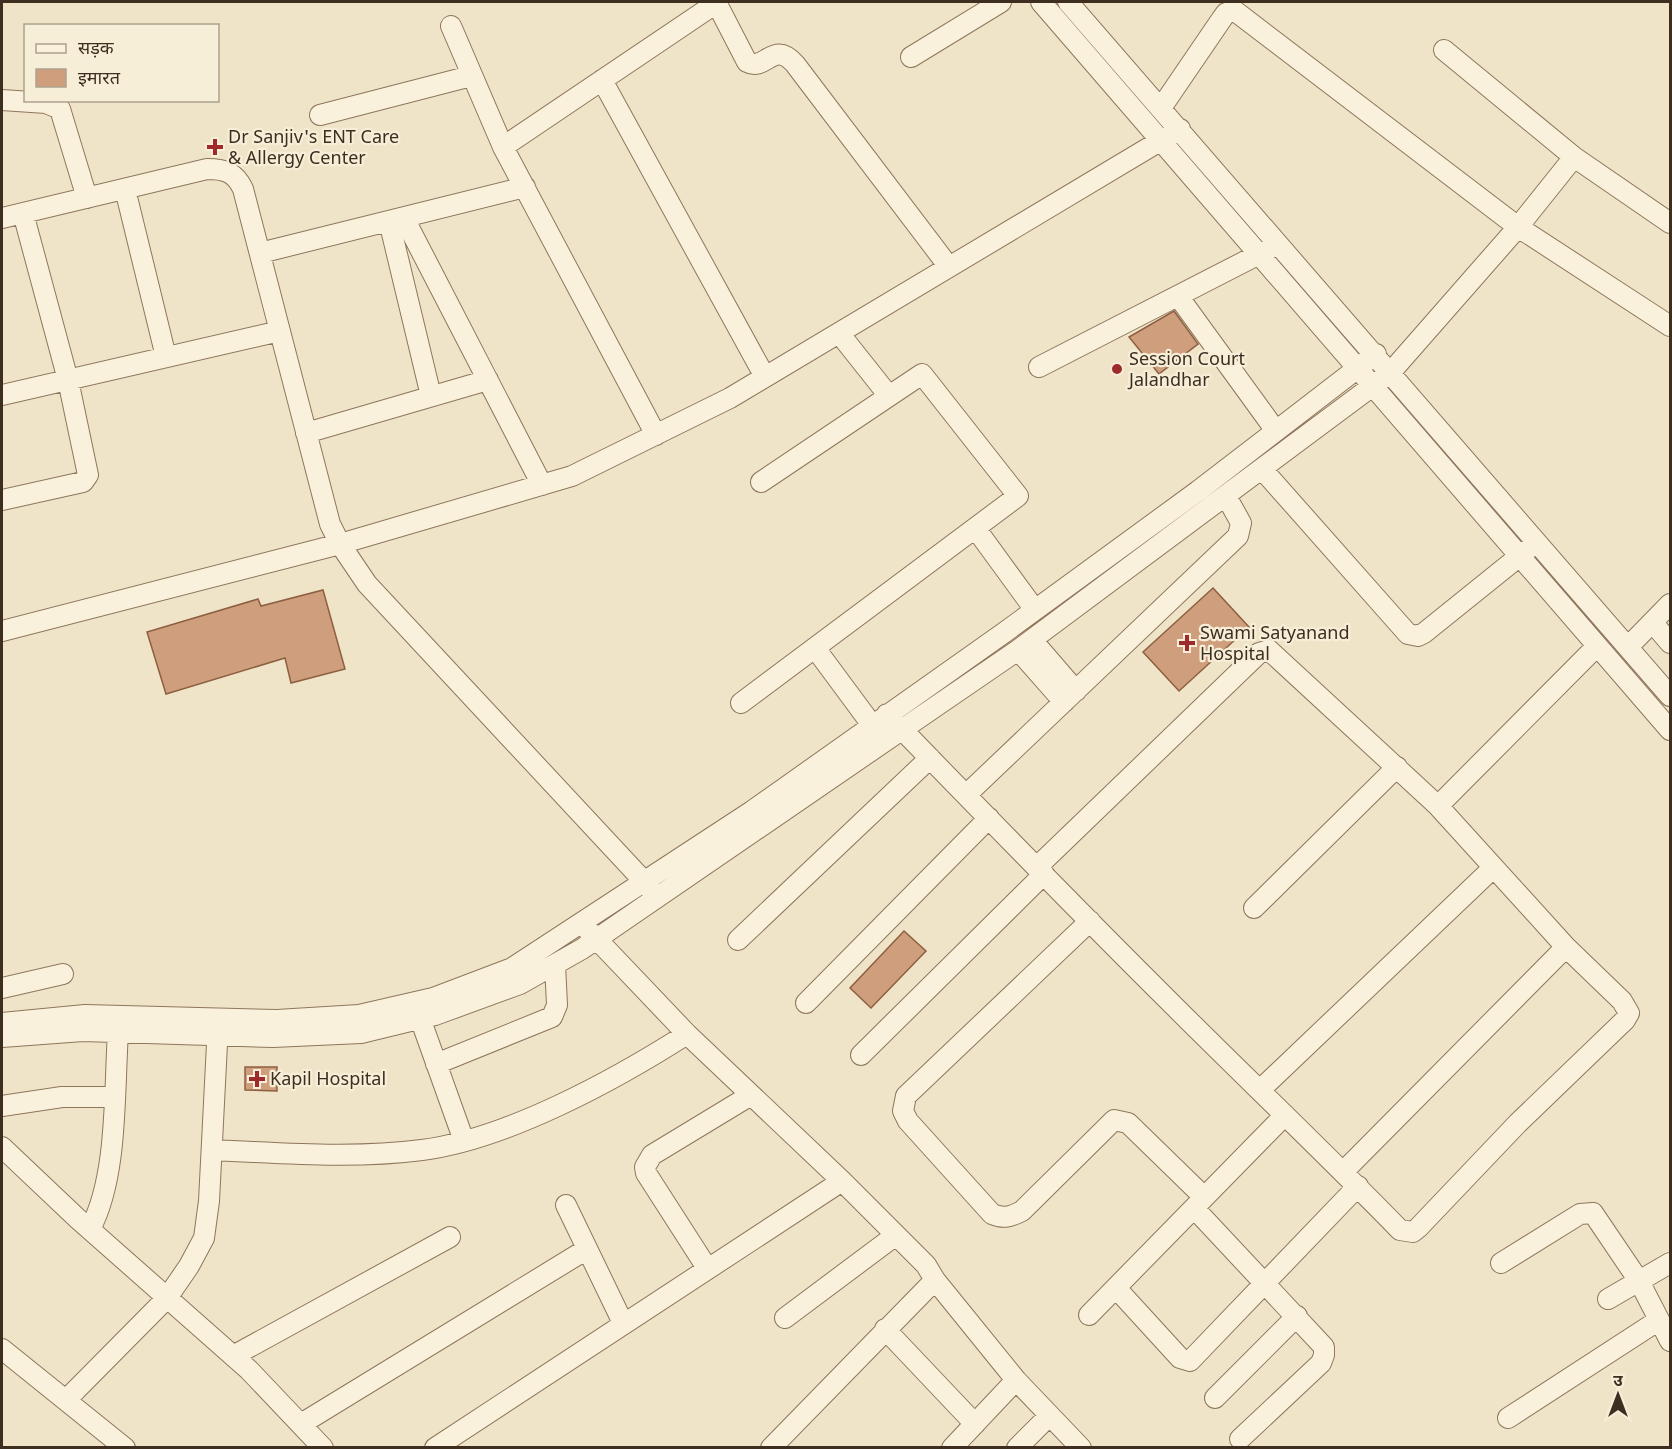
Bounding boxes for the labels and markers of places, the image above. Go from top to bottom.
place label: Dr Sanjiv's ENT Care & Allergy Center [228,127,399,171]
marker: Dr Sanjiv's ENT Care & Allergy Center [206,138,224,156]
place label: Session Court Jalandhar [1127,349,1245,393]
marker: Session Court Jalandhar [1110,362,1124,376]
place label: Swami Satyanand Hospital [1200,623,1349,667]
marker: Swami Satyanand Hospital [1178,634,1196,652]
place label: Kapil Hospital [270,1069,386,1092]
marker: Kapil Hospital [248,1070,266,1088]

